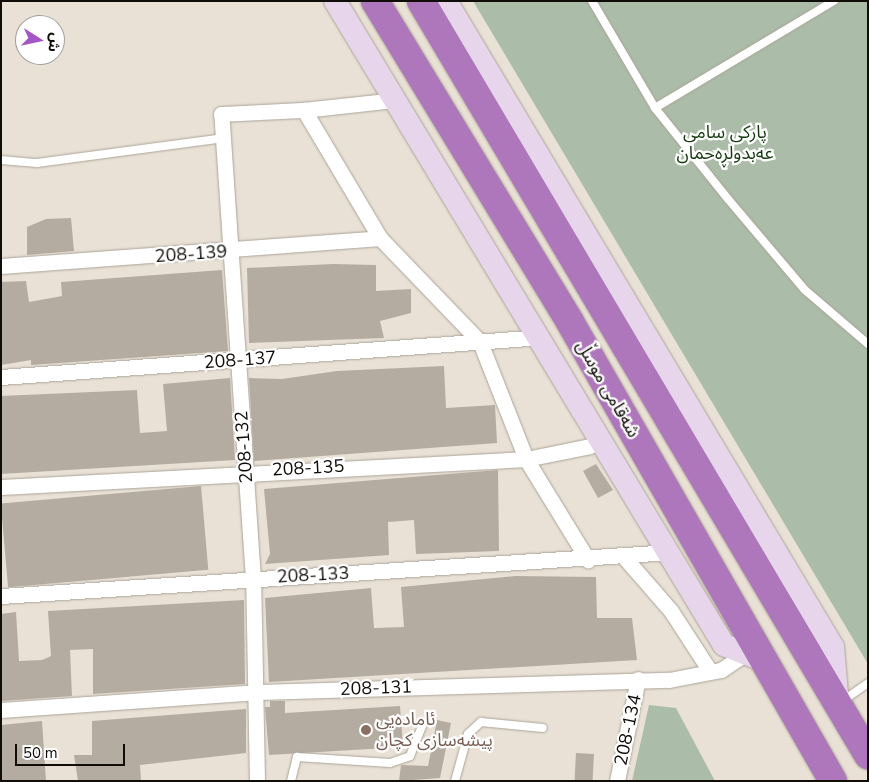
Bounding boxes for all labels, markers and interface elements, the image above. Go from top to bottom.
north arrow [15,15,65,65]
text: ش [43,31,65,54]
park label: پارکی سامی عەبدولڕەحمان [676,122,774,164]
street label: 208-139 [154,241,228,267]
street label: شەقامی موسڵ [571,337,645,441]
street label: 208-137 [203,347,277,373]
street label: 208-132 [231,410,257,484]
street label: 208-135 [271,455,345,481]
street label: 208-133 [276,562,350,588]
street label: 208-131 [339,676,413,700]
street label: 208-134 [610,692,646,768]
place label: ئامادەیی پیشەسازی کچان [376,709,493,752]
marker: ئامادەیی پیشەسازی کچان [360,724,372,736]
scale bar [18,734,128,766]
text: 50 m [23,743,58,763]

